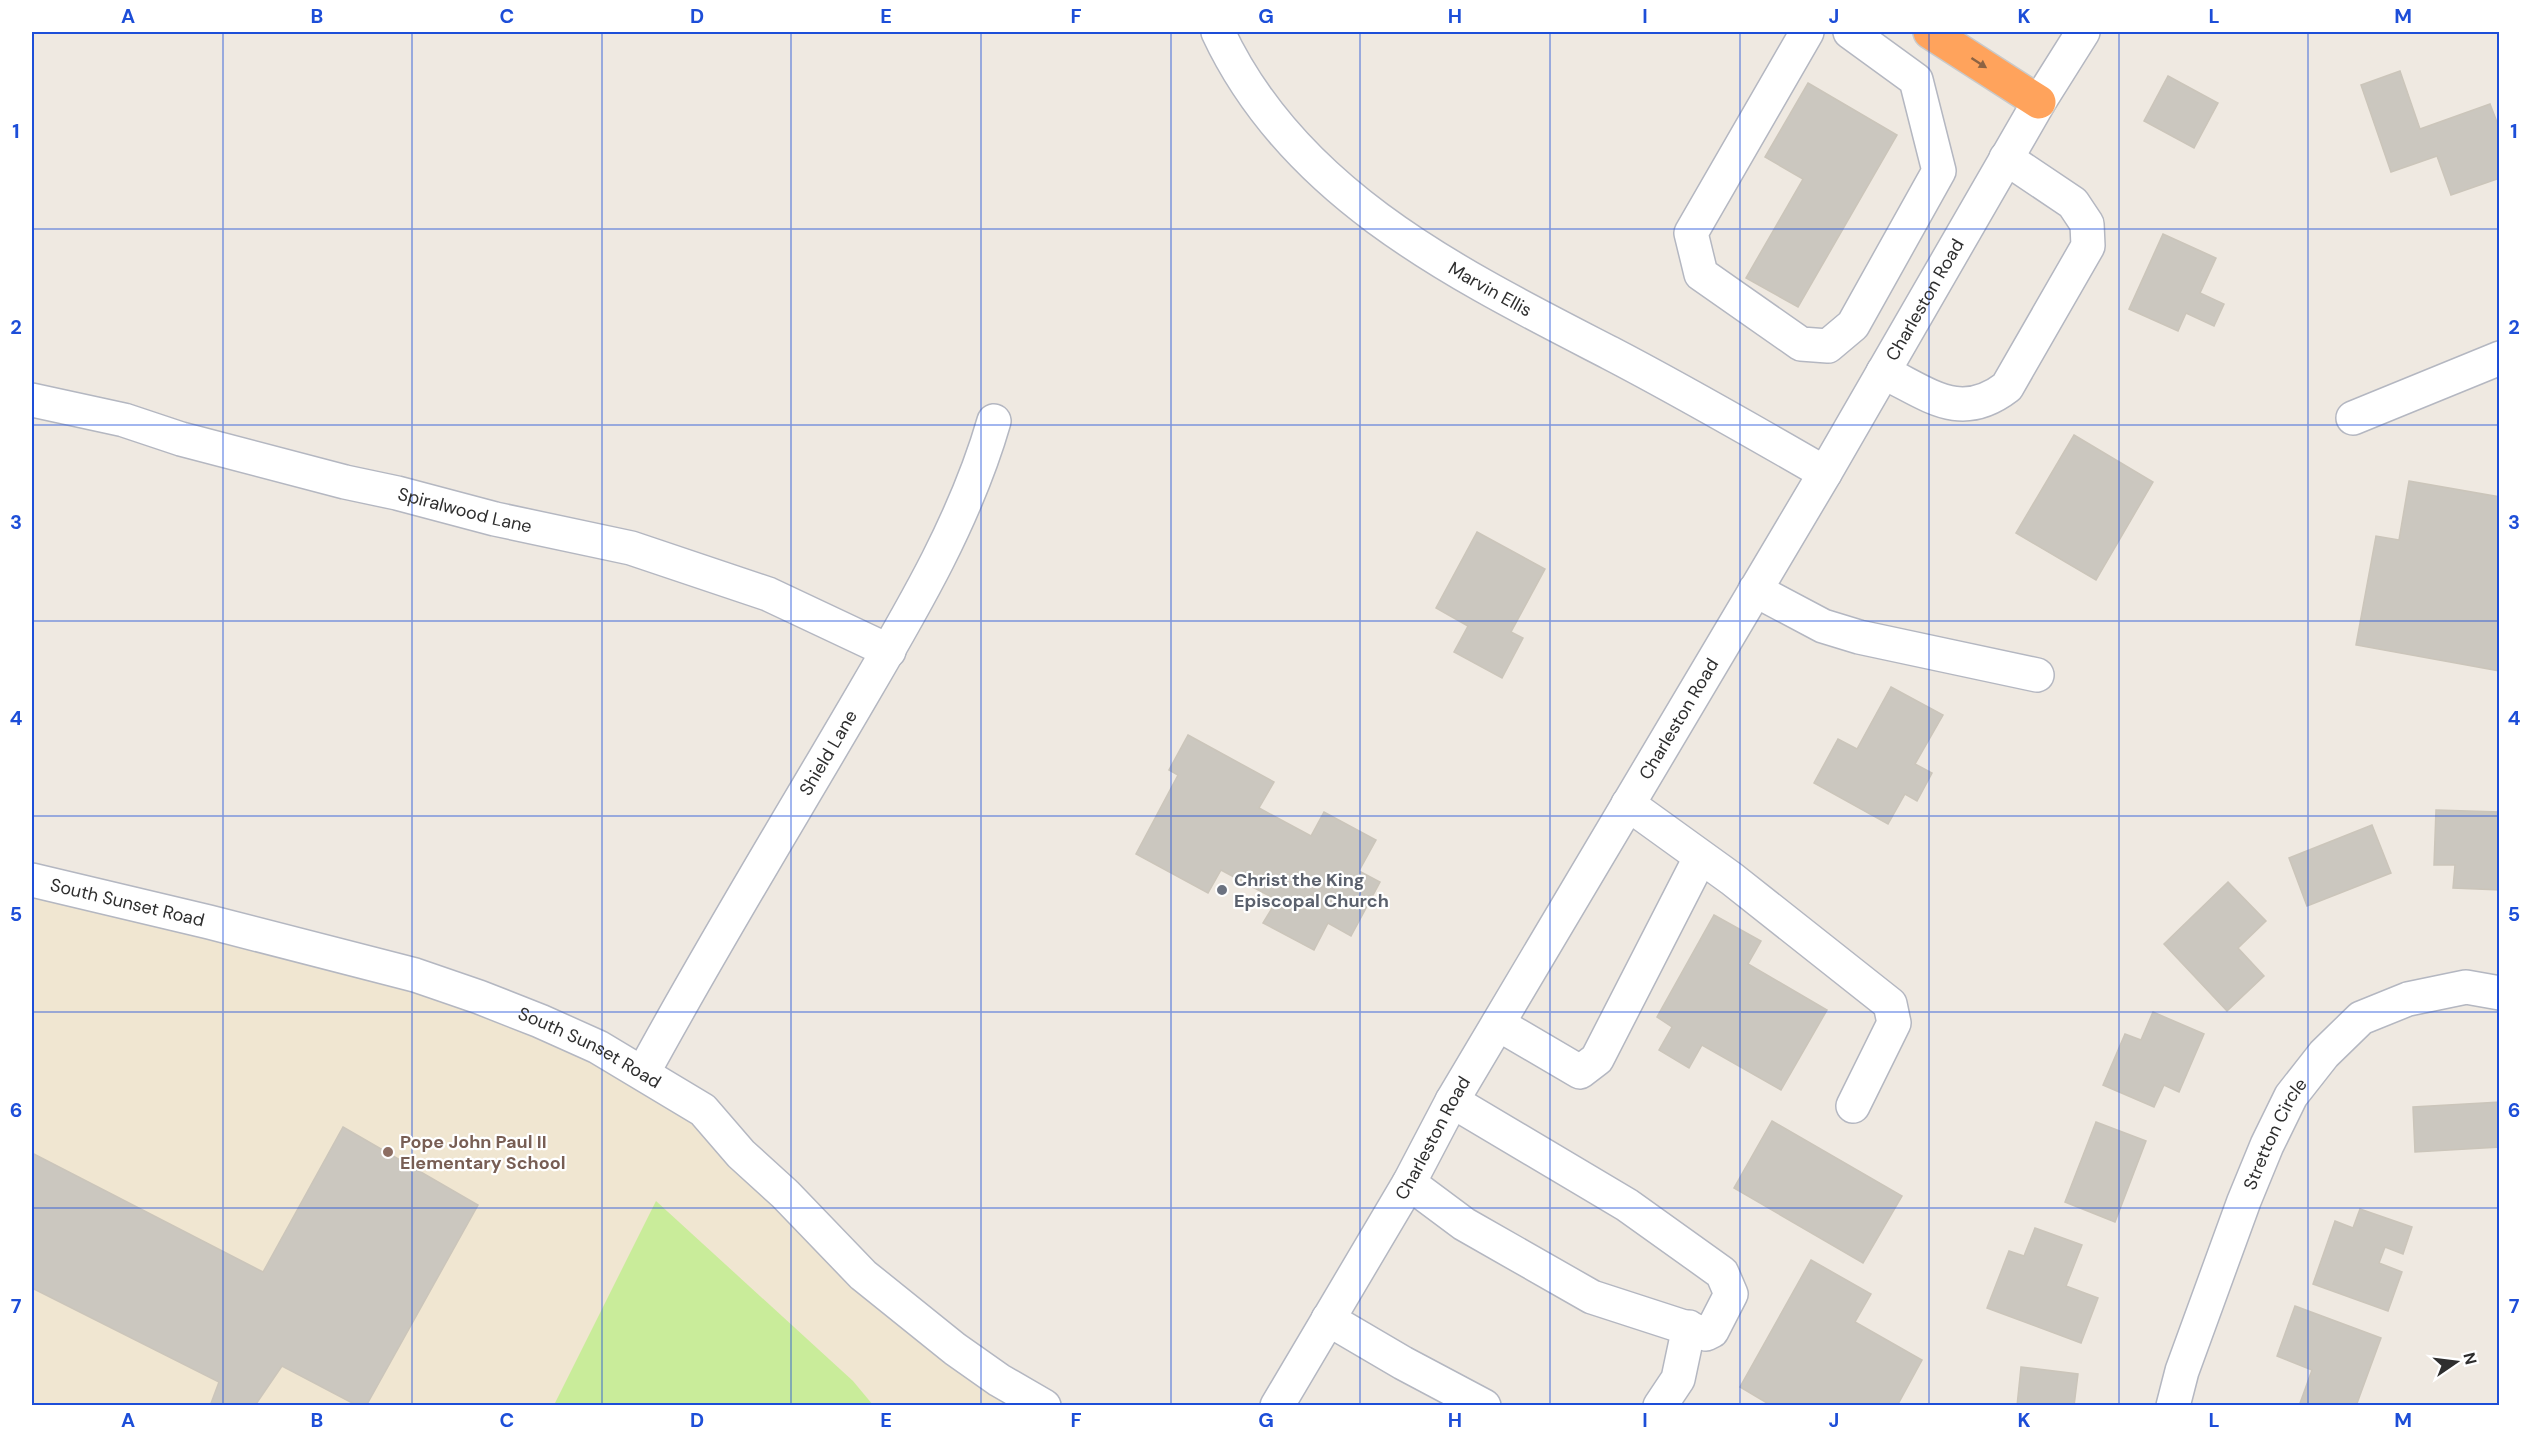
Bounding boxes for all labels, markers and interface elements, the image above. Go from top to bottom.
text: A [121,3,135,29]
text: B [311,3,323,29]
text: C [500,3,514,29]
text: D [690,3,704,29]
text: E [880,3,892,29]
text: F [1070,3,1082,29]
text: G [1258,3,1274,29]
text: H [1448,3,1462,29]
text: I [1642,3,1648,29]
text: J [1829,3,1839,29]
text: K [2017,3,2031,29]
text: L [2208,3,2220,29]
text: M [2394,3,2412,29]
one-way arrow [1971,58,1987,69]
text: 1 [12,118,20,144]
text: 1 [2510,118,2518,144]
street label: Charleston Road [1880,234,1970,365]
street label: Marvin Ellis [1444,256,1536,322]
text: 2 [10,314,22,340]
text: 2 [2508,314,2520,340]
street label: Spiralwood Lane [395,482,534,539]
text: 3 [10,509,22,535]
text: 3 [2508,509,2520,535]
street label: Charleston Road [1634,654,1724,784]
text: 4 [10,705,23,731]
text: 4 [2508,705,2521,731]
street label: Shield Lane [794,706,863,800]
place label: Christ the King Episcopal Church [1234,868,1389,913]
street label: South Sunset Road [48,873,207,932]
marker: Christ the King Episcopal Church [1215,883,1229,897]
text: 5 [10,901,22,927]
text: 5 [2508,901,2520,927]
street label: South Sunset Road [515,1002,665,1094]
street label: Charleston Road [1390,1072,1476,1204]
street label: Stretton Circle [2238,1073,2313,1193]
text: 6 [10,1097,22,1123]
text: 6 [2508,1097,2520,1123]
place label: Pope John Paul II Elementary School [400,1130,566,1175]
marker: Pope John Paul II Elementary School [381,1145,395,1159]
text: 7 [11,1293,22,1319]
text: 7 [2509,1293,2520,1319]
north arrow [2426,1332,2486,1392]
text: N [2458,1350,2482,1367]
text: A [121,1407,135,1433]
text: B [311,1407,323,1433]
text: C [500,1407,514,1433]
text: D [690,1407,704,1433]
text: E [880,1407,892,1433]
text: F [1070,1407,1082,1433]
text: G [1258,1407,1274,1433]
text: H [1448,1407,1462,1433]
text: I [1642,1407,1648,1433]
text: J [1829,1407,1839,1433]
text: K [2017,1407,2031,1433]
text: L [2208,1407,2220,1433]
text: M [2394,1407,2412,1433]

